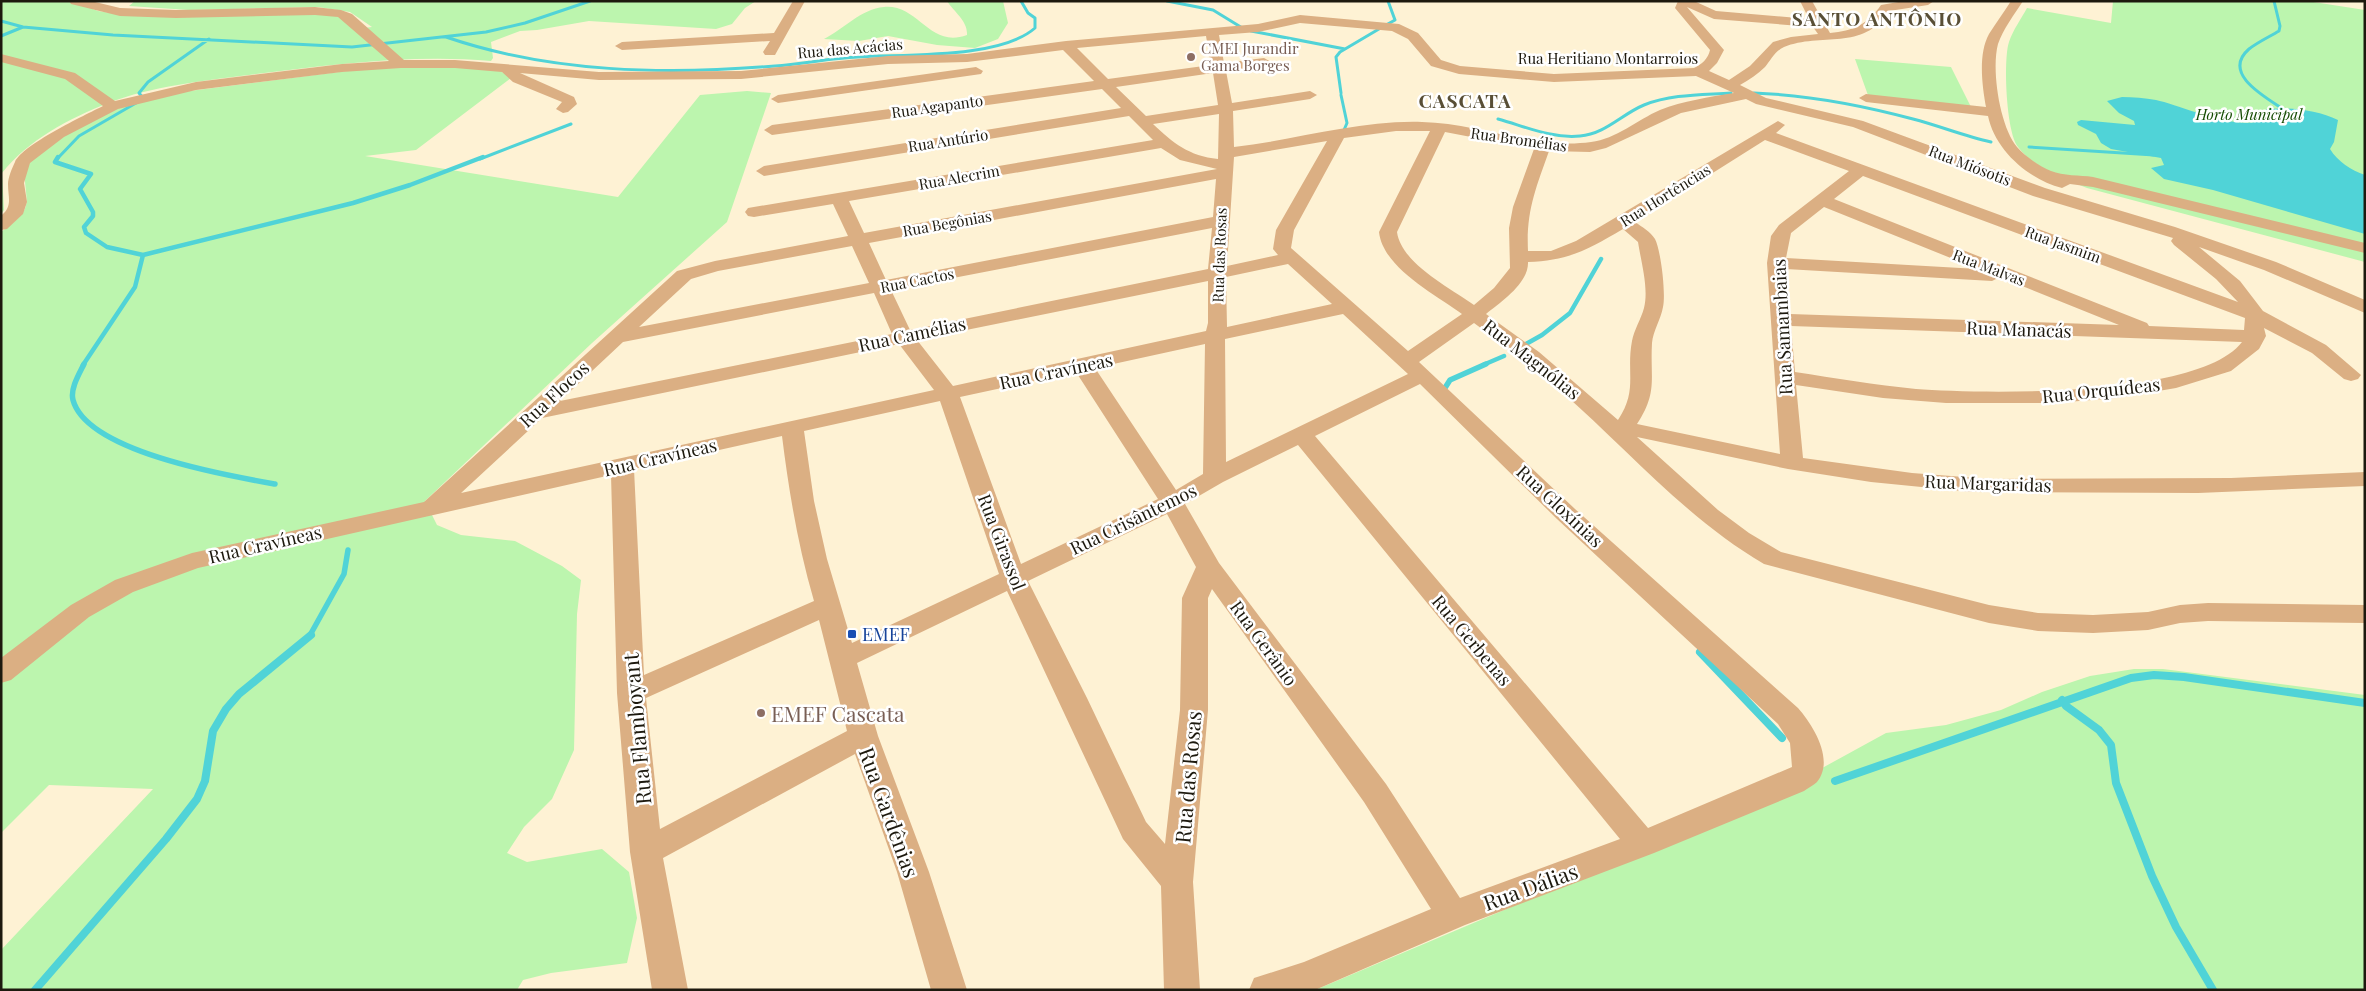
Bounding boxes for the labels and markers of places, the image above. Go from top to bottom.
place label: CMEI Jurandir Gama Borges [1201,38,1299,75]
marker: CMEI Jurandir Gama Borges [1185,51,1197,63]
place label: EMEF [862,622,910,646]
marker: EMEF [846,628,858,640]
place label: EMEF Cascata [771,699,905,727]
marker: EMEF Cascata [755,707,767,719]

